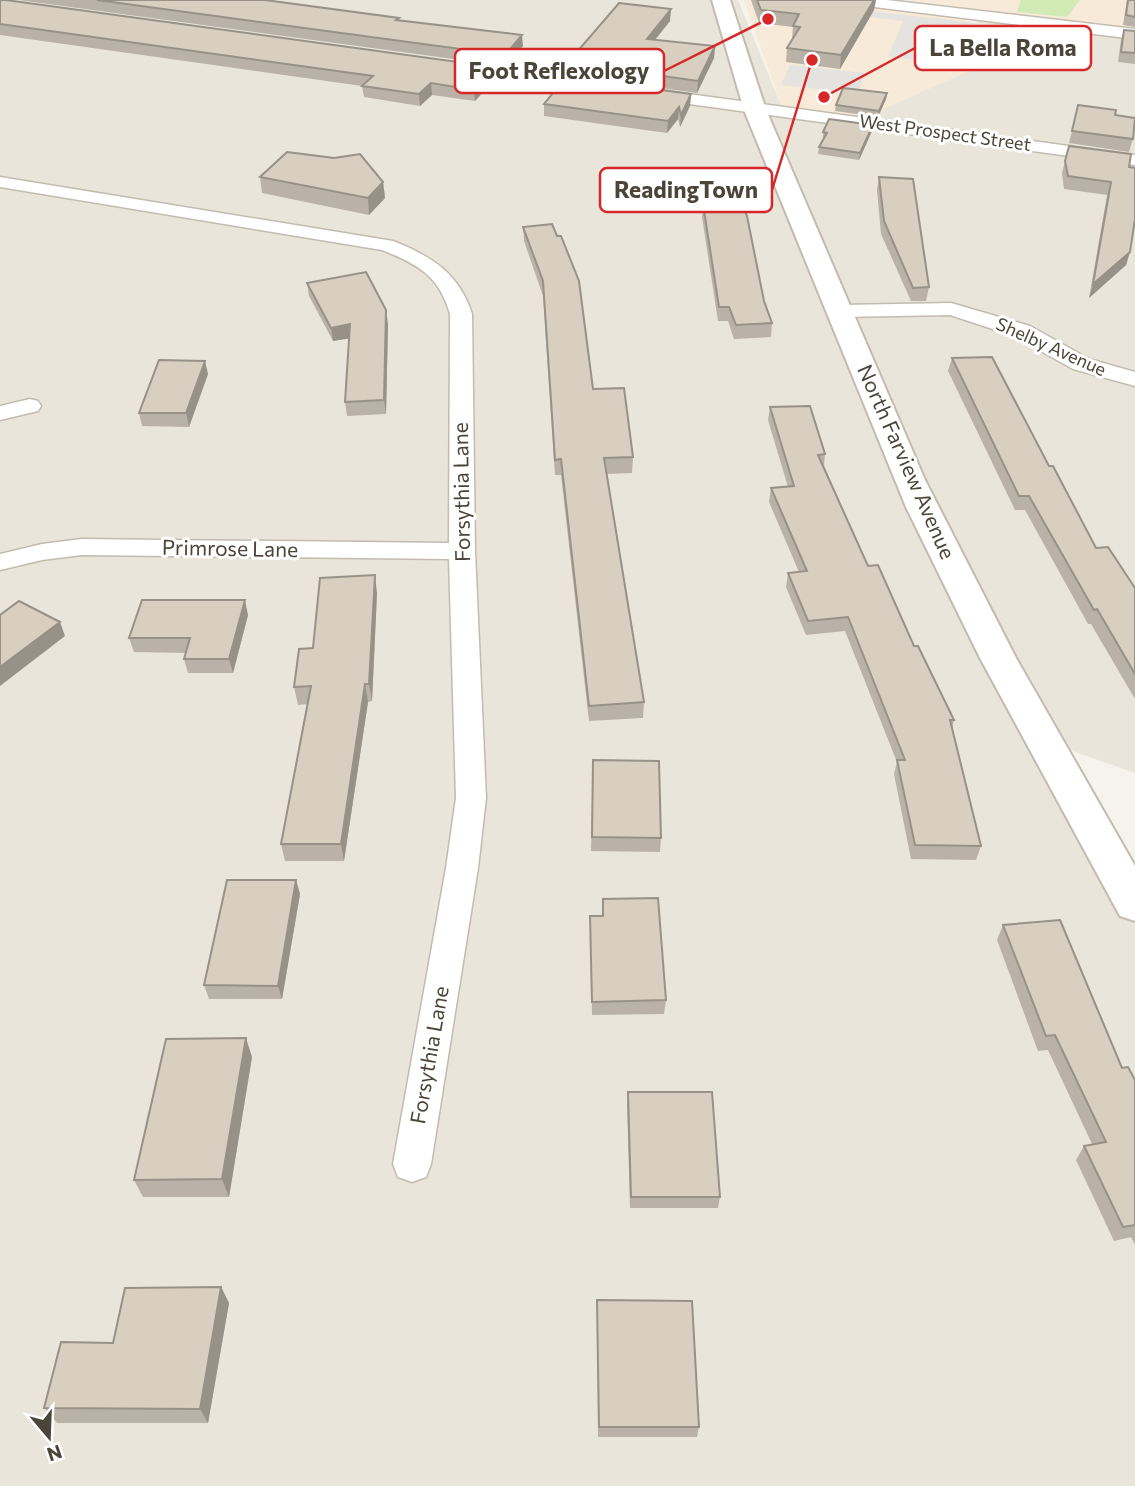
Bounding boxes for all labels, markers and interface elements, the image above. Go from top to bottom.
callout: La Bella Roma [915,26,1091,70]
text: La Bella Roma [929,33,1077,61]
callout: Foot Reflexology [455,49,664,93]
text: Foot Reflexology [469,56,650,84]
street label: West Prospect Street [858,109,1032,155]
callout: ReadingTown [600,168,772,212]
text: ReadingTown [614,175,758,203]
street label: Shelby Avenue [993,312,1110,380]
street label: North Farview Avenue [853,360,962,563]
street label: Forsythia Lane [447,422,474,562]
street label: Primrose Lane [162,534,298,561]
street label: Forsythia Lane [404,984,453,1126]
north arrow [14,1402,84,1472]
text: N [44,1440,65,1467]

